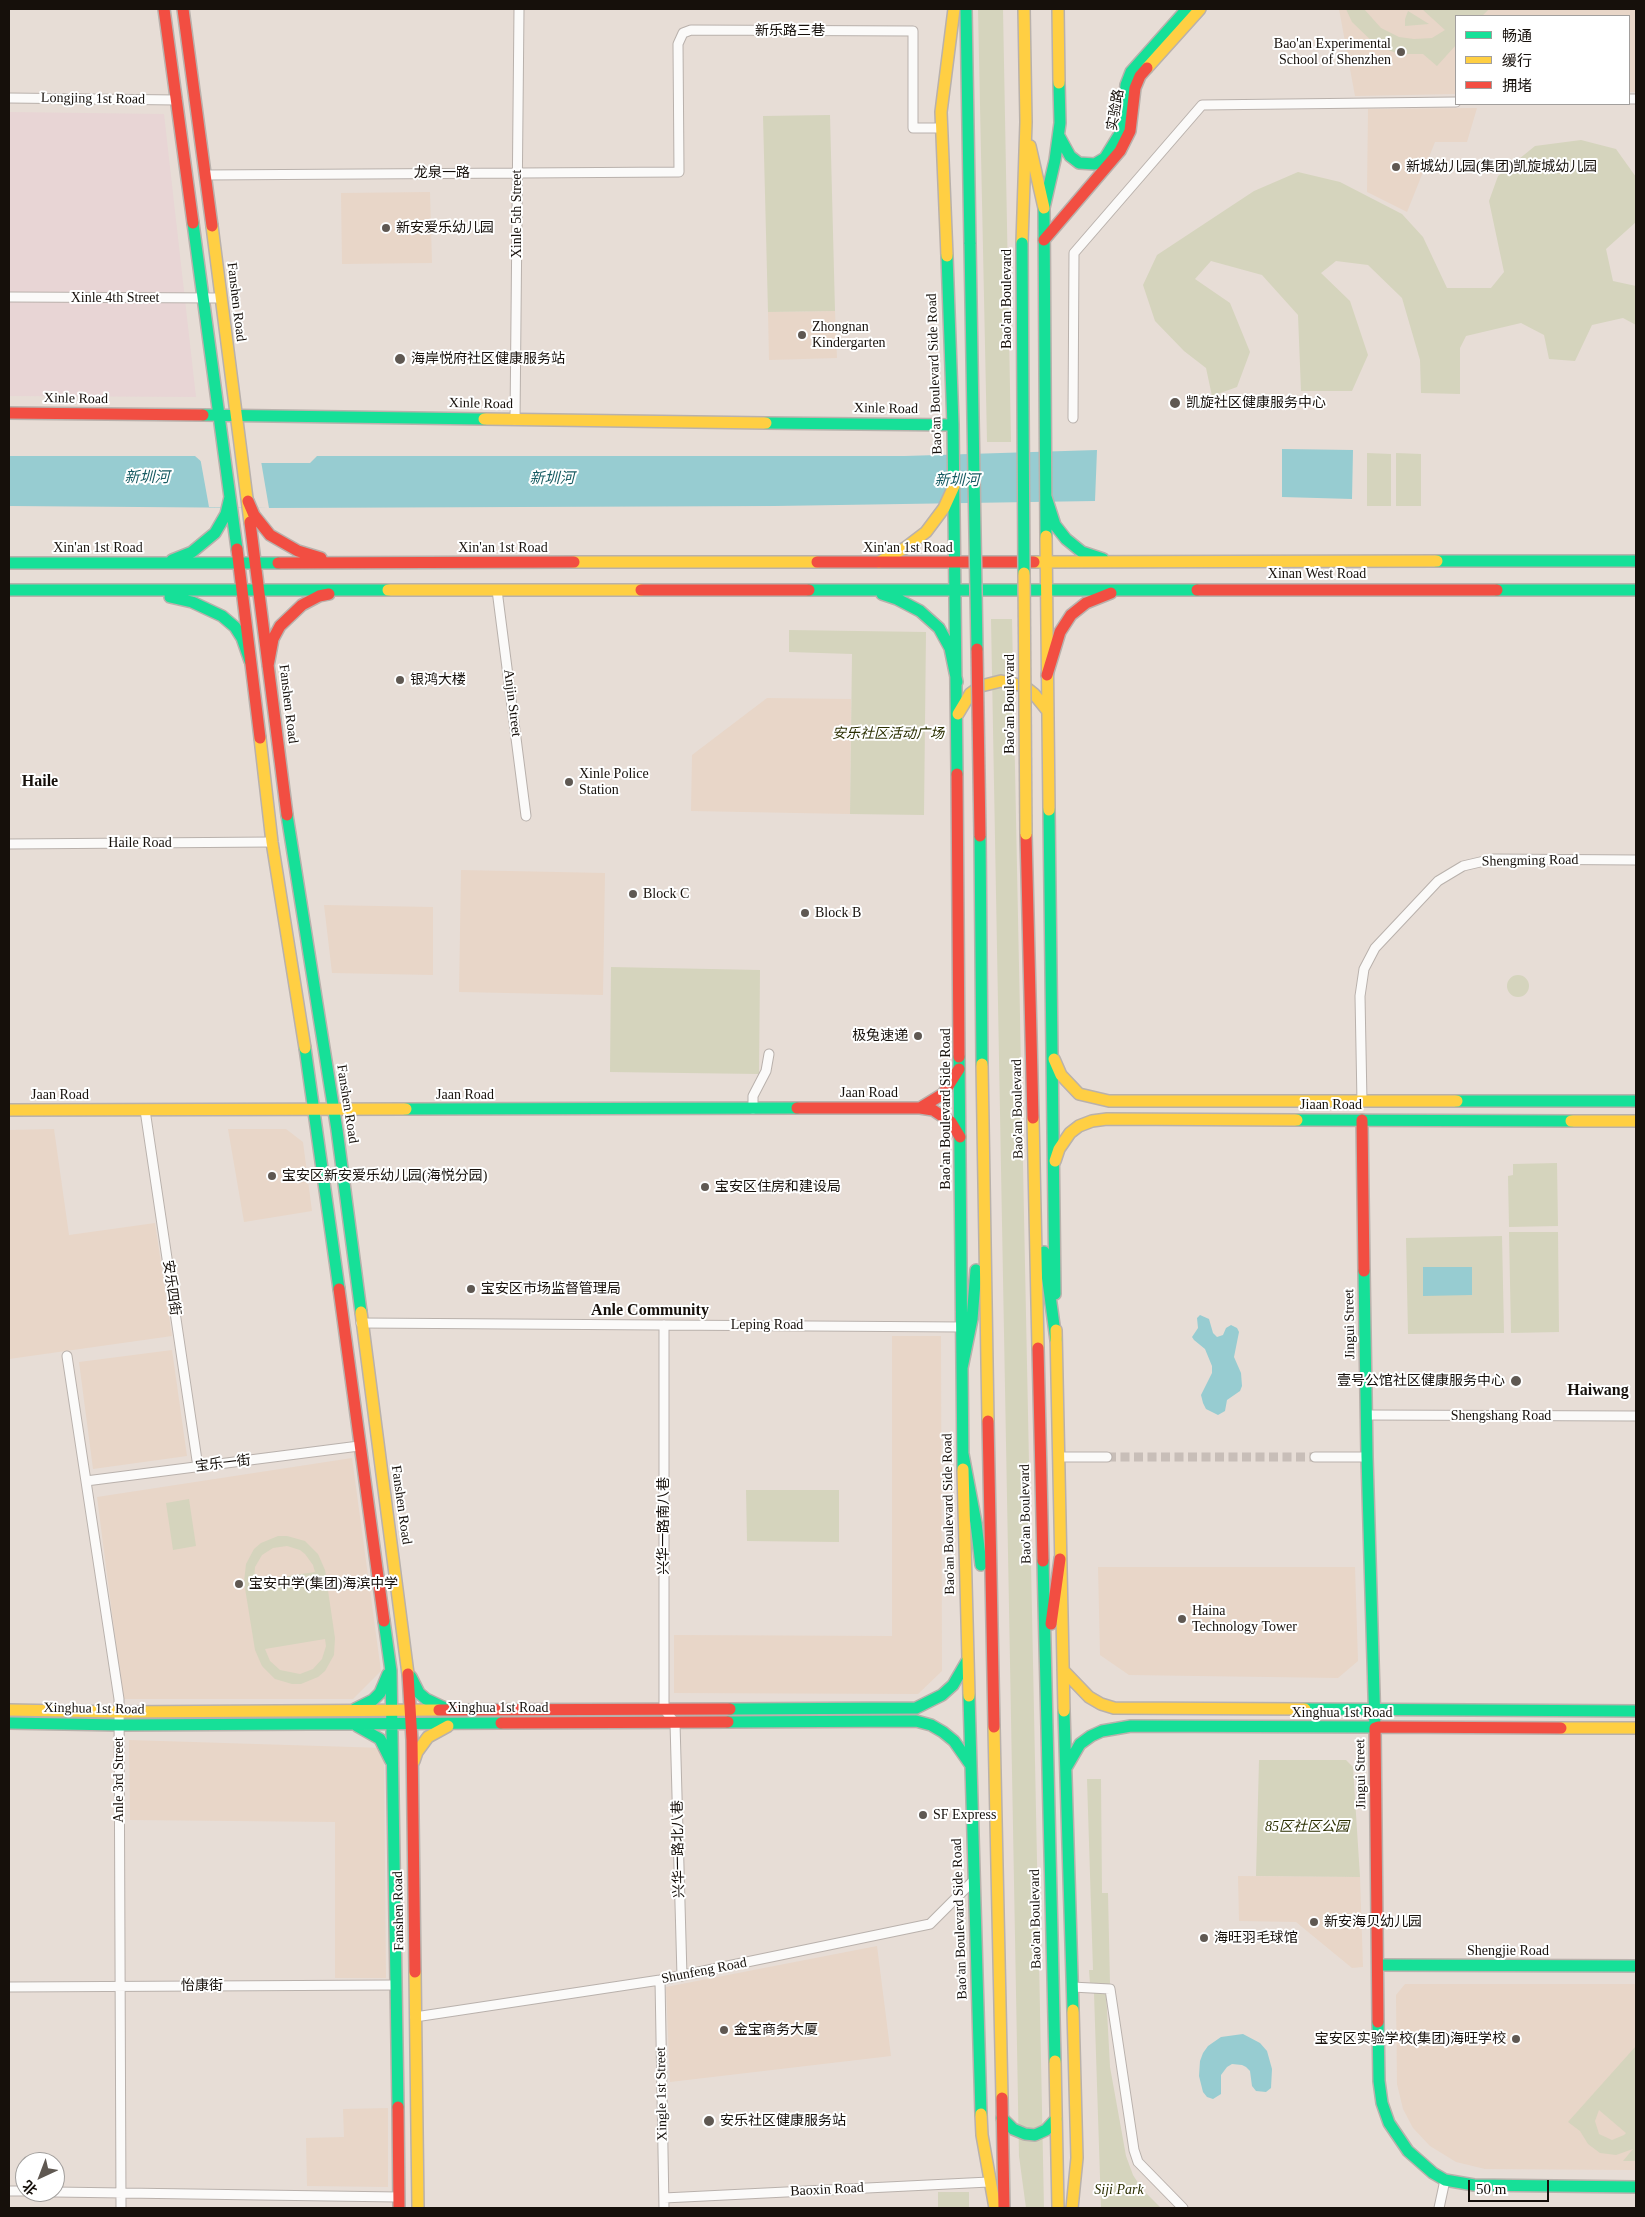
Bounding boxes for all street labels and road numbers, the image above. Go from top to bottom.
street label: 新乐路三巷 [755,23,825,39]
street label: 实验路 [1104,88,1128,132]
street label: Longjing 1st Road [41,90,145,108]
street label: 龙泉一路 [414,165,470,181]
street label: Xinle 5th Street [509,170,525,258]
street label: Bao'an Boulevard [999,249,1015,349]
street label: Fanshen Road [223,261,249,343]
street label: Xinle 4th Street [71,290,159,306]
street label: Bao'an Boulevard Side Road [924,293,946,455]
street label: Xinle Road [44,390,108,408]
street label: Xinle Road [449,395,513,413]
street label: Xinle Road [854,400,918,418]
street label: Xin'an 1st Road [53,540,143,556]
street label: Xin'an 1st Road [458,540,548,556]
street label: Xin'an 1st Road [863,540,953,556]
street label: Xinan West Road [1268,566,1366,582]
street label: Bao'an Boulevard [1002,654,1018,754]
street label: Fanshen Road [275,663,301,745]
street label: Anjin Street [500,668,524,738]
street label: Haile Road [108,835,172,851]
street label: Shengming Road [1481,852,1579,870]
street label: Bao'an Boulevard Side Road [938,1028,954,1190]
street label: Bao'an Boulevard [1009,1059,1027,1159]
street label: Fanshen Road [332,1063,362,1145]
street label: Jaan Road [840,1085,898,1101]
street label: Jaan Road [31,1087,89,1103]
street label: Jaan Road [436,1087,494,1103]
street label: Jiaan Road [1300,1097,1362,1113]
street label: 安乐四街 [159,1259,183,1317]
street label: Jingui Street [1341,1289,1359,1359]
street label: Leping Road [731,1317,803,1333]
street label: Shengshang Road [1451,1408,1551,1424]
street label: Bao'an Boulevard Side Road [939,1433,959,1595]
street label: 宝乐一街 [194,1452,252,1476]
street label: Fanshen Road [387,1464,415,1546]
street label: Bao'an Boulevard [1017,1464,1035,1564]
street label: 兴华一路南八巷 [656,1477,672,1575]
street label: Xinghua 1st Road [43,1700,145,1718]
street label: Xinghua 1st Road [447,1700,549,1716]
street label: Xinghua 1st Road [1291,1705,1393,1721]
street label: Anle 3rd Street [111,1737,127,1823]
street label: Jingui Street [1352,1739,1370,1809]
street label: 兴华一路北八巷 [670,1800,688,1898]
street label: Bao'an Boulevard Side Road [949,1838,971,2000]
street label: Bao'an Boulevard [1027,1869,1045,1969]
street label: Fanshen Road [390,1871,408,1951]
street label: Shengjie Road [1467,1943,1549,1959]
street label: Shunfeng Road [660,1954,748,1988]
street label: 怡康街 [181,1978,223,1994]
street label: Xingle 1st Street [653,2047,671,2141]
street label: Baoxin Road [790,2180,864,2200]

